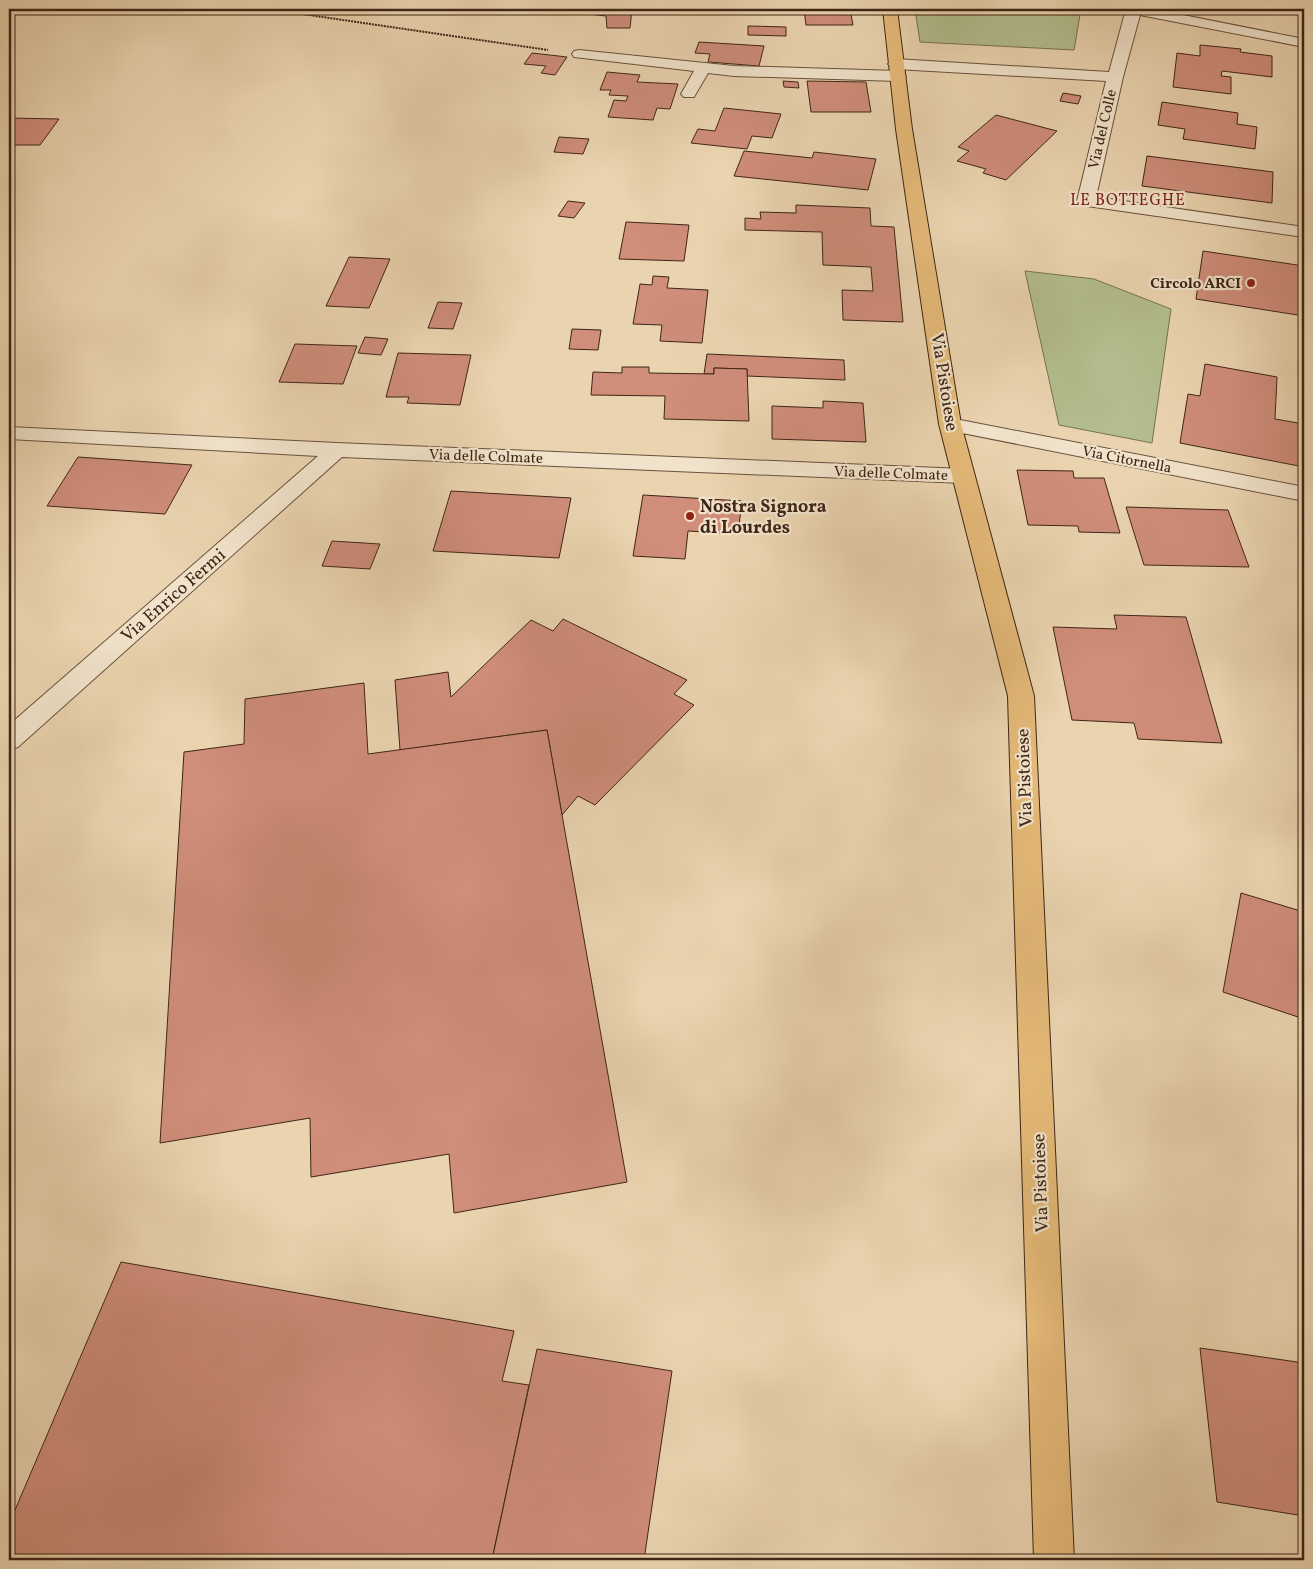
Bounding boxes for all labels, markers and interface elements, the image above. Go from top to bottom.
street label: Via del Colle [1084,87,1123,171]
district label: LE BOTTEGHE [1070,190,1186,212]
place label: Circolo ARCI [1150,274,1241,295]
marker: Circolo ARCI [1245,277,1257,289]
street label: Via Pistoiese [923,331,964,433]
street label: Via Citornella [1080,442,1173,479]
street label: Via delle Colmate [429,445,543,470]
street label: Via delle Colmate [834,462,948,487]
place label: Nostra Signora di Lourdes [700,495,827,541]
marker: Nostra Signora di Lourdes [684,510,696,522]
street label: Via Enrico Fermi [116,543,232,649]
street label: Via Pistoiese [1011,728,1040,828]
street label: Via Pistoiese [1027,1133,1056,1233]

